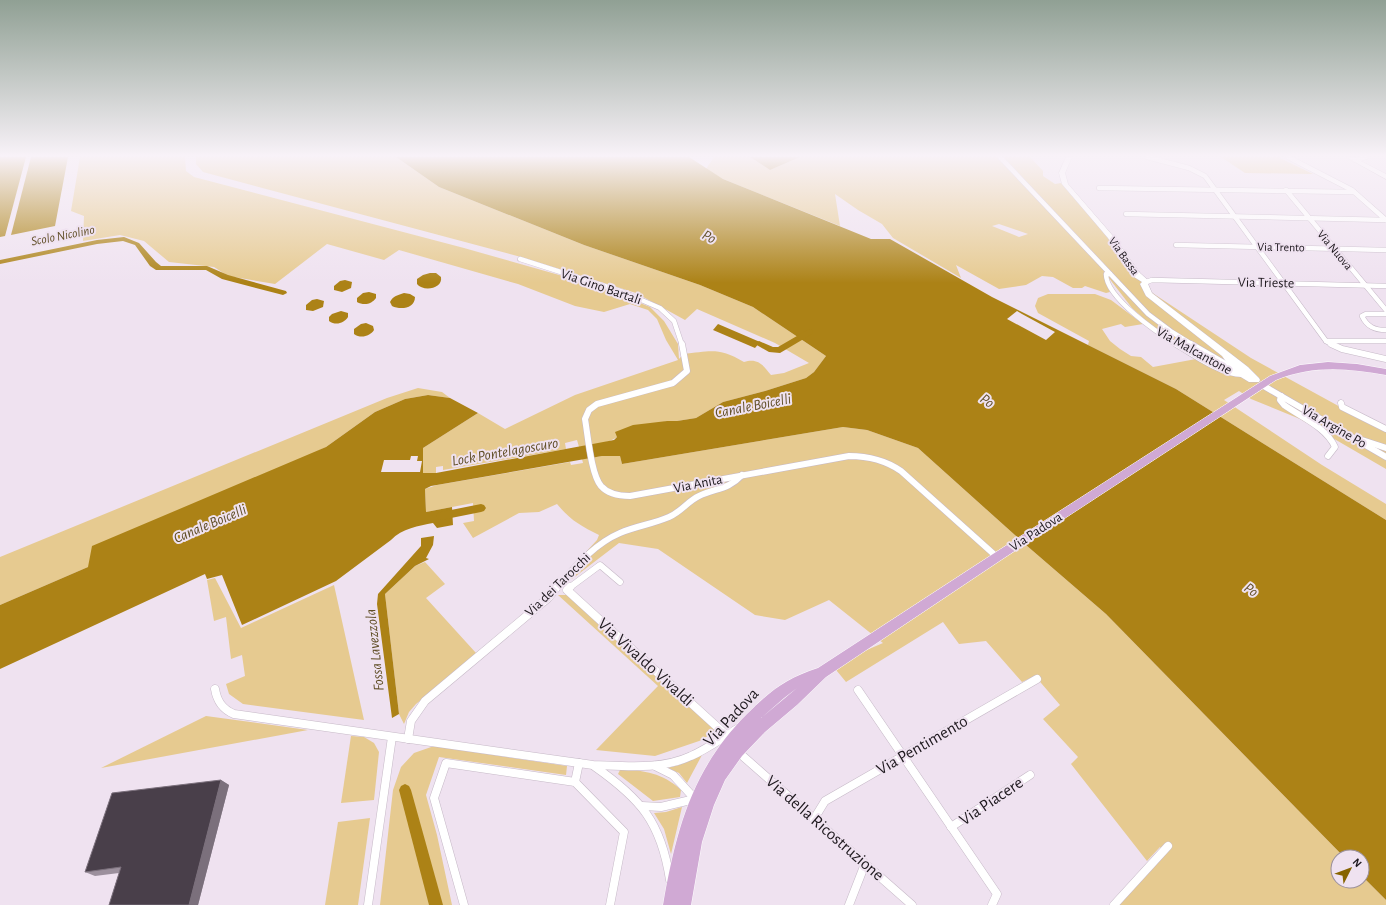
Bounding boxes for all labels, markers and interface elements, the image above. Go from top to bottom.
water label: Scolo Nicolino [30,223,96,249]
water label: Po [700,227,718,247]
street label: Via Nuova [1315,228,1355,272]
street label: Via Bassa [1106,235,1142,278]
street label: Via Trento [1257,241,1305,253]
street label: Via Gino Bartali [559,267,643,307]
street label: Via Trieste [1238,276,1294,290]
street label: Via Malcantone [1154,324,1234,378]
water label: Canale Boicelli [714,391,792,421]
water label: Po [977,391,997,411]
street label: Via Argine Po [1299,403,1369,451]
water label: Lock Pontelagoscuro [451,435,559,469]
street label: Via Anita [672,472,724,496]
water label: Canale Boicelli [171,502,249,546]
street label: Via Padova [1007,510,1065,554]
street label: Via dei Tarocchi [523,551,593,619]
water label: Po [1241,580,1261,600]
water label: Fossa Lavezzola [363,608,387,692]
street label: Via Vivaldo Vivaldi [595,615,697,709]
street label: Via Padova [700,685,762,749]
street label: Via Pentimento [873,712,971,778]
street label: Via della Ricostruzione [763,772,887,884]
street label: Via Piacere [956,773,1026,828]
north arrow [1330,849,1370,889]
text: N [1350,856,1364,869]

